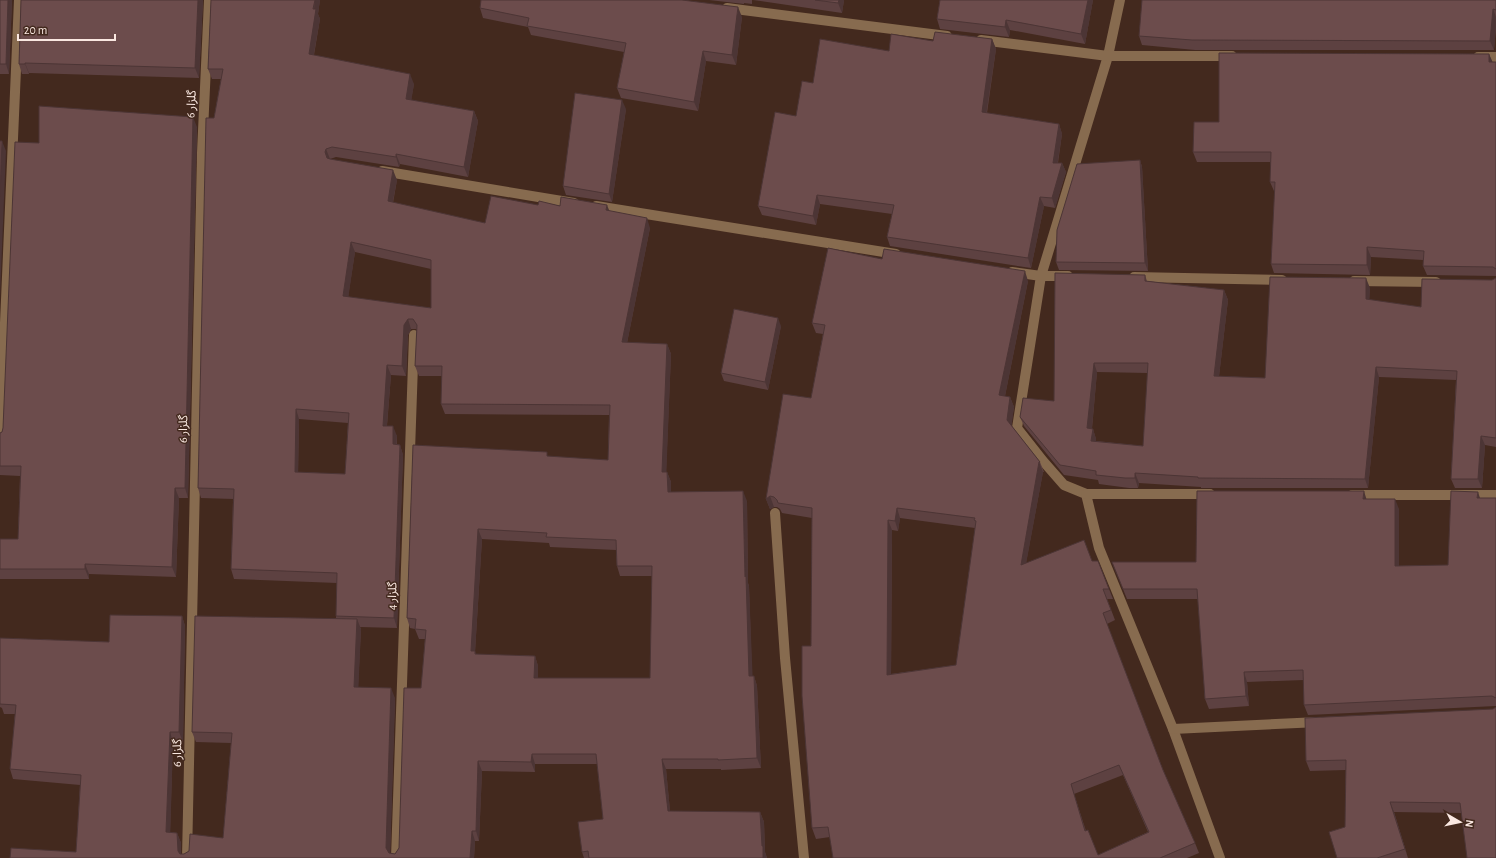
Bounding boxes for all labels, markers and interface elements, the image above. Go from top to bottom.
scale bar [18,16,115,42]
text: 20 m [24,24,47,36]
street label: گلزار 6 [184,89,199,118]
street label: گلزار 6 [177,414,190,443]
street label: گلزار 4 [386,581,400,610]
street label: گلزار 6 [171,738,184,767]
north arrow [1440,802,1480,842]
text: N [1463,819,1475,828]

